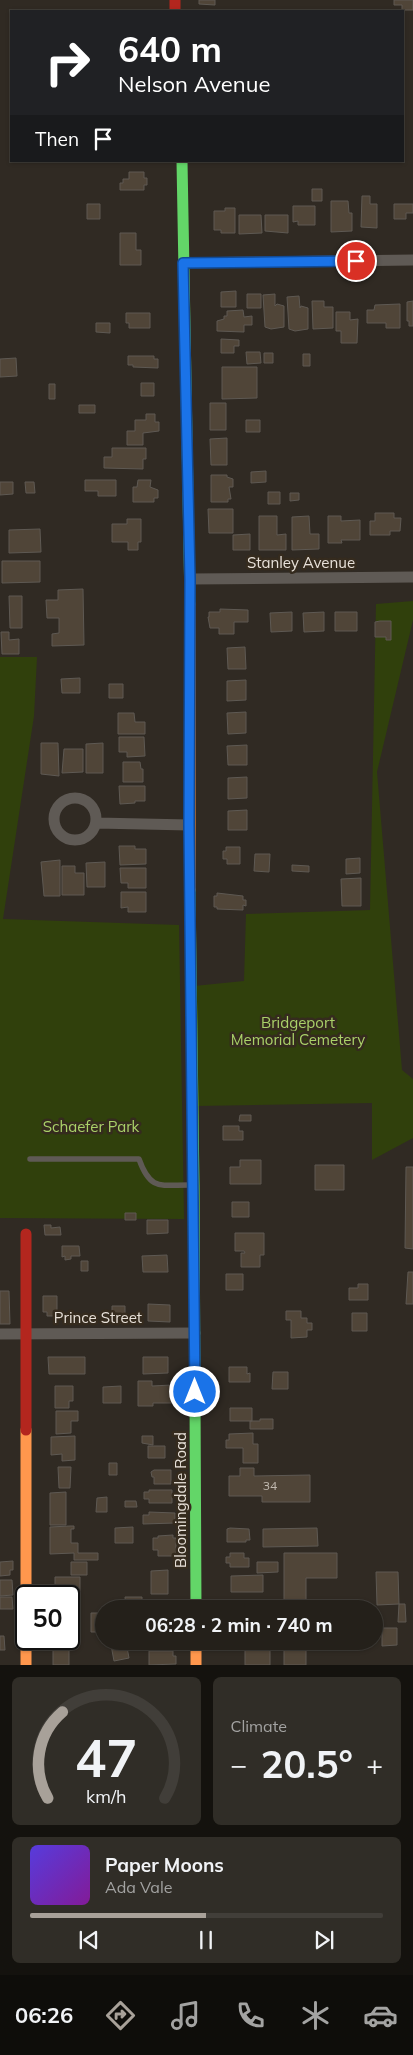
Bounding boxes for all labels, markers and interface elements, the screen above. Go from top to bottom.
text: 640 m [118,27,222,71]
icon: right [35,30,100,95]
text: Nelson Avenue [118,70,270,98]
icon: arrive [89,125,117,153]
text: Then [35,127,79,151]
pin [335,240,377,282]
icon: arrive [342,247,370,275]
street label: Stanley Avenue [247,553,355,572]
park label: Bridgeport Memorial Cemetery [231,1013,365,1049]
park label: Schaefer Park [43,1117,140,1136]
street label: Prince Street [54,1308,142,1327]
position arrow [168,1365,220,1417]
street label: Bloomingdale Road [171,1432,190,1568]
house number: 34 [263,1478,277,1493]
speed limit sign: 50 [15,1585,80,1650]
text: 06:28 · 2 min · 740 m [145,1613,333,1637]
text: Climate [231,1716,287,1736]
text: 47 [75,1725,137,1790]
text: 20.5° [261,1740,353,1788]
text: − [231,1747,247,1782]
text: + [366,1747,383,1782]
text: km/h [86,1785,126,1807]
text: Paper Moons [105,1853,224,1877]
text: Ada Vale [105,1877,172,1897]
icon: previous [75,1926,103,1954]
icon: pause [192,1926,220,1954]
icon: next [310,1926,338,1954]
icon: directions [103,1998,138,2033]
icon: music [168,1998,203,2033]
icon: phone [233,1998,268,2033]
icon: climate [298,1998,333,2033]
icon: car [363,1998,398,2033]
text: 06:26 [15,2001,73,2029]

